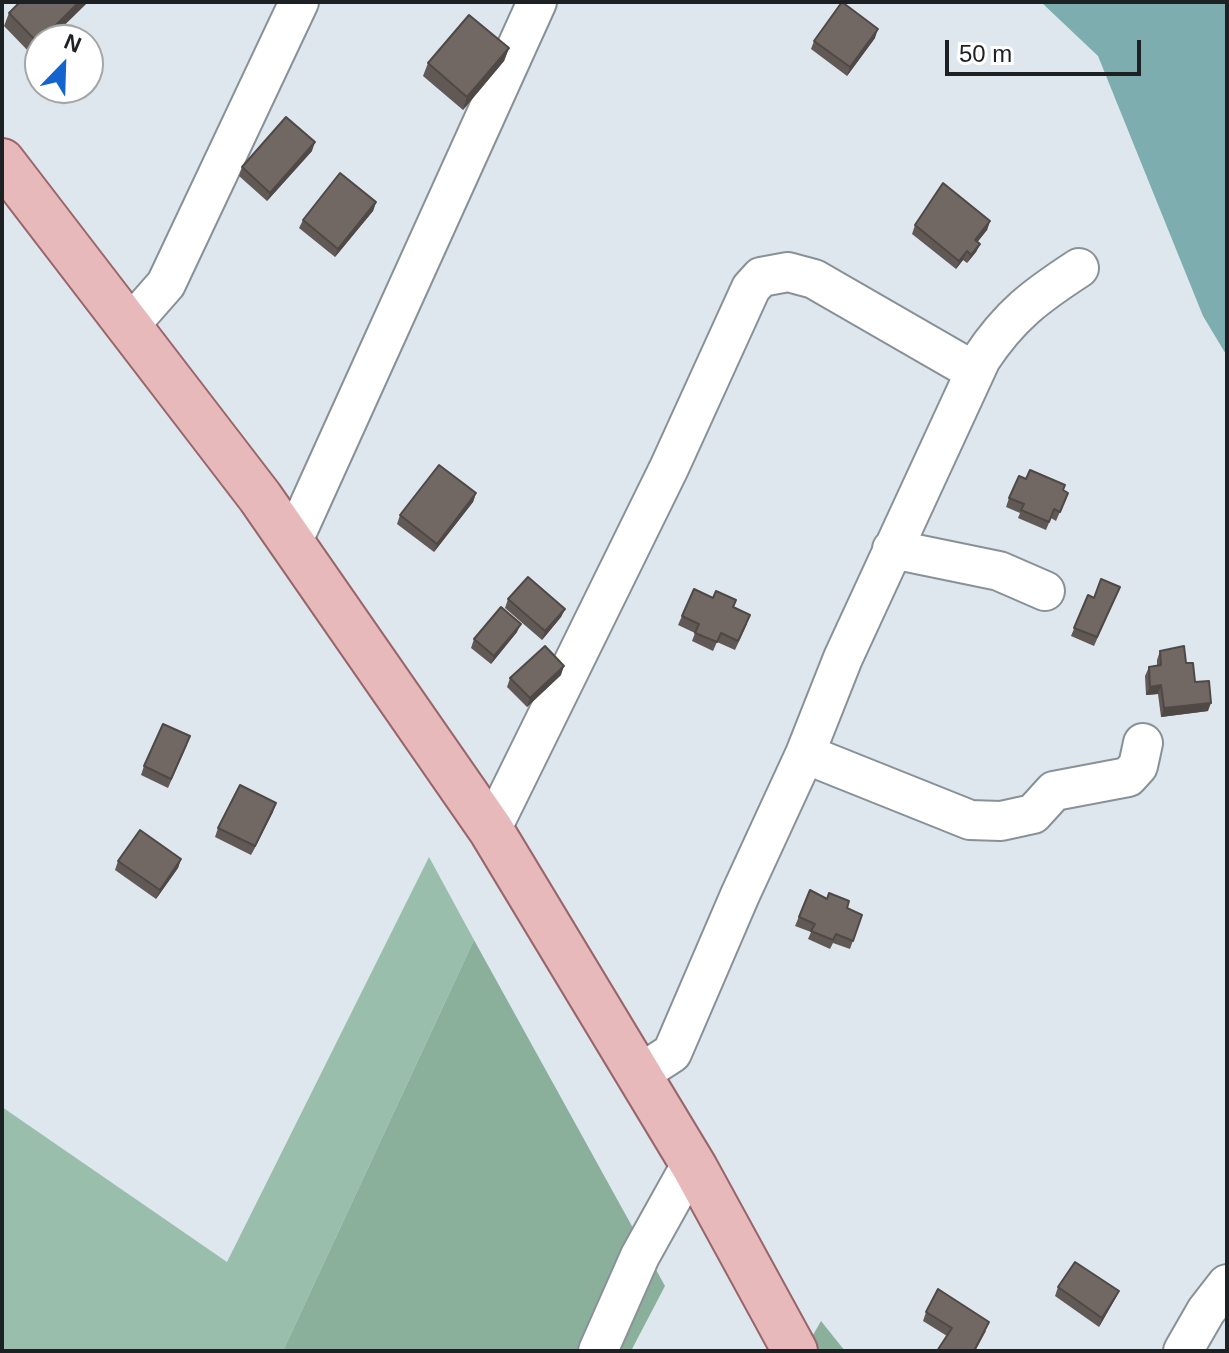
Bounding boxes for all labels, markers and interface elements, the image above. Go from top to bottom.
north arrow [24,24,104,104]
scale bar [949,24,1145,74]
text: N [61,29,85,58]
text: 50 m [959,40,1012,67]

